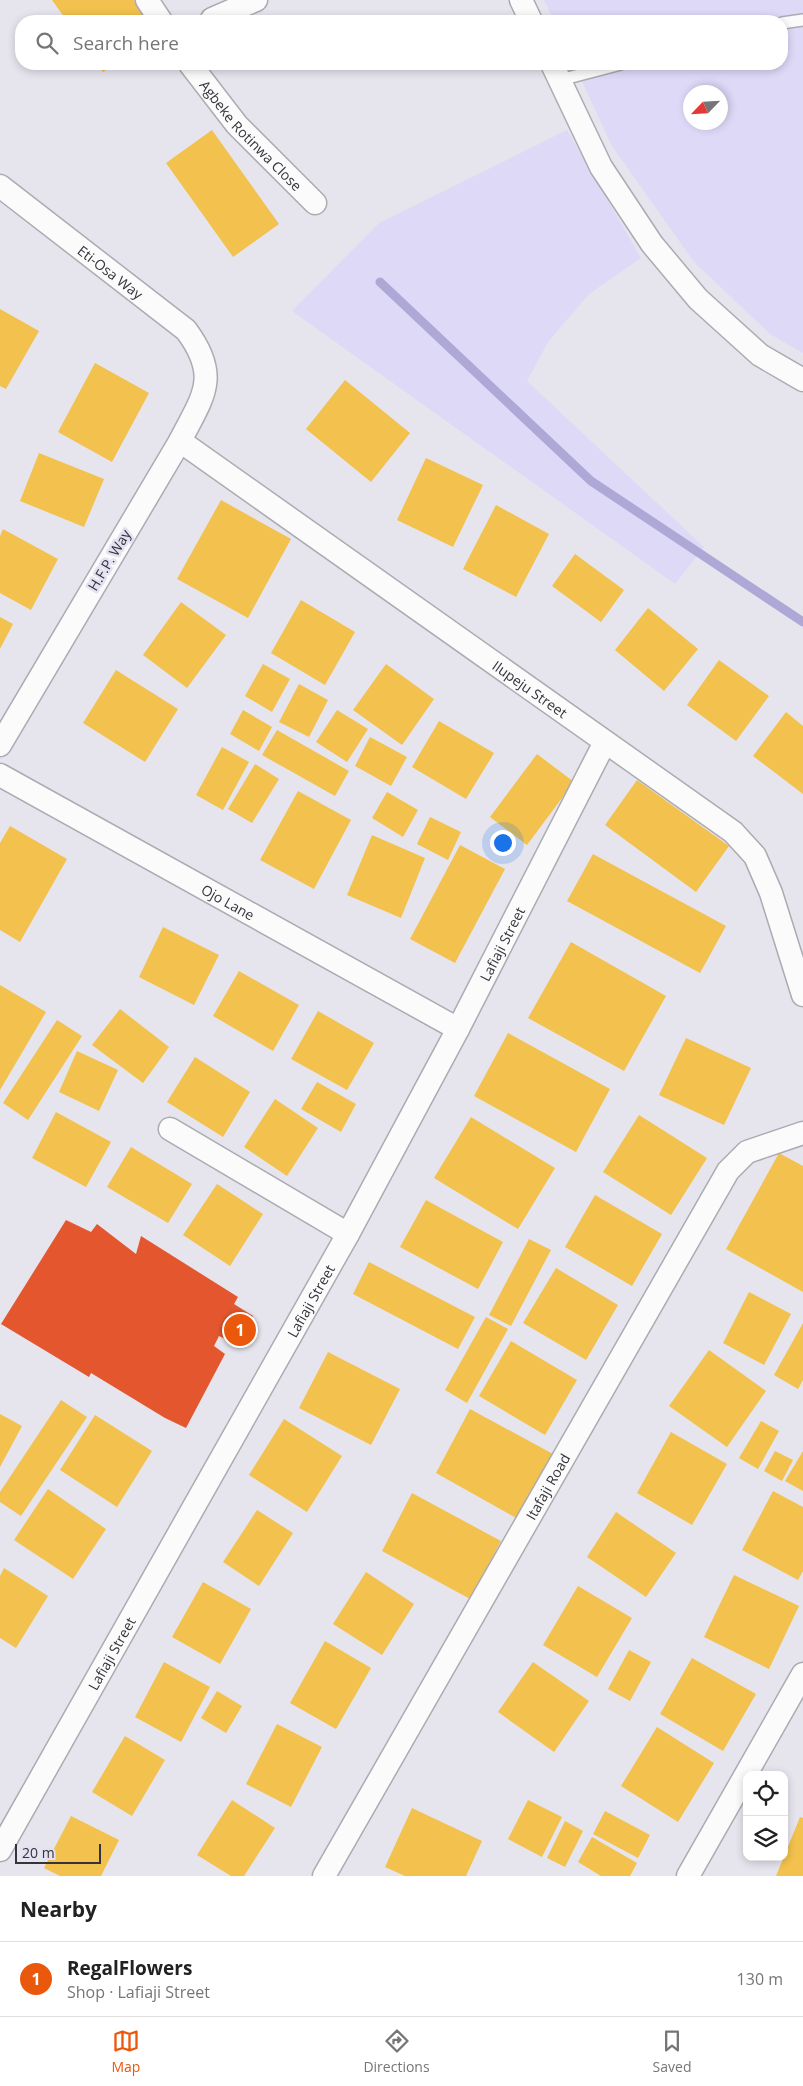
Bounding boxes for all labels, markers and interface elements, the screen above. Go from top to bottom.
search box [15,15,788,70]
icon: search [33,29,61,57]
text: Search here [73,30,179,56]
street label: Agbeke Rotinwa Close [196,76,307,195]
north arrow [683,85,728,130]
street label: Eti-Osa Way [74,240,148,304]
street label: H.F.P. Way [83,525,135,594]
street label: Ilupeju Street [489,656,571,722]
your location [490,830,516,856]
street label: Ojo Lane [198,879,258,924]
street label: Lafiaji Street [475,903,529,984]
street label: Lafiaji Street [282,1261,339,1341]
pin: 1 [224,1311,256,1349]
street label: Itafaji Road [521,1450,574,1523]
street label: Lafiaji Street [83,1613,139,1693]
map controls [743,1771,788,1861]
button: locate [743,1771,788,1816]
button: layers [743,1816,788,1861]
scale bar [15,1841,101,1864]
text: 20 m [22,1843,55,1862]
text: Nearby [20,1895,97,1923]
text: RegalFlowers [67,1955,192,1981]
text: 1 [31,1968,41,1990]
text: 130 m [737,1968,783,1990]
text: Shop · Lafiaji Street [67,1981,210,2003]
tab: Map [111,2027,140,2076]
tab: Directions [363,2027,430,2076]
tab: Saved [653,2027,691,2076]

